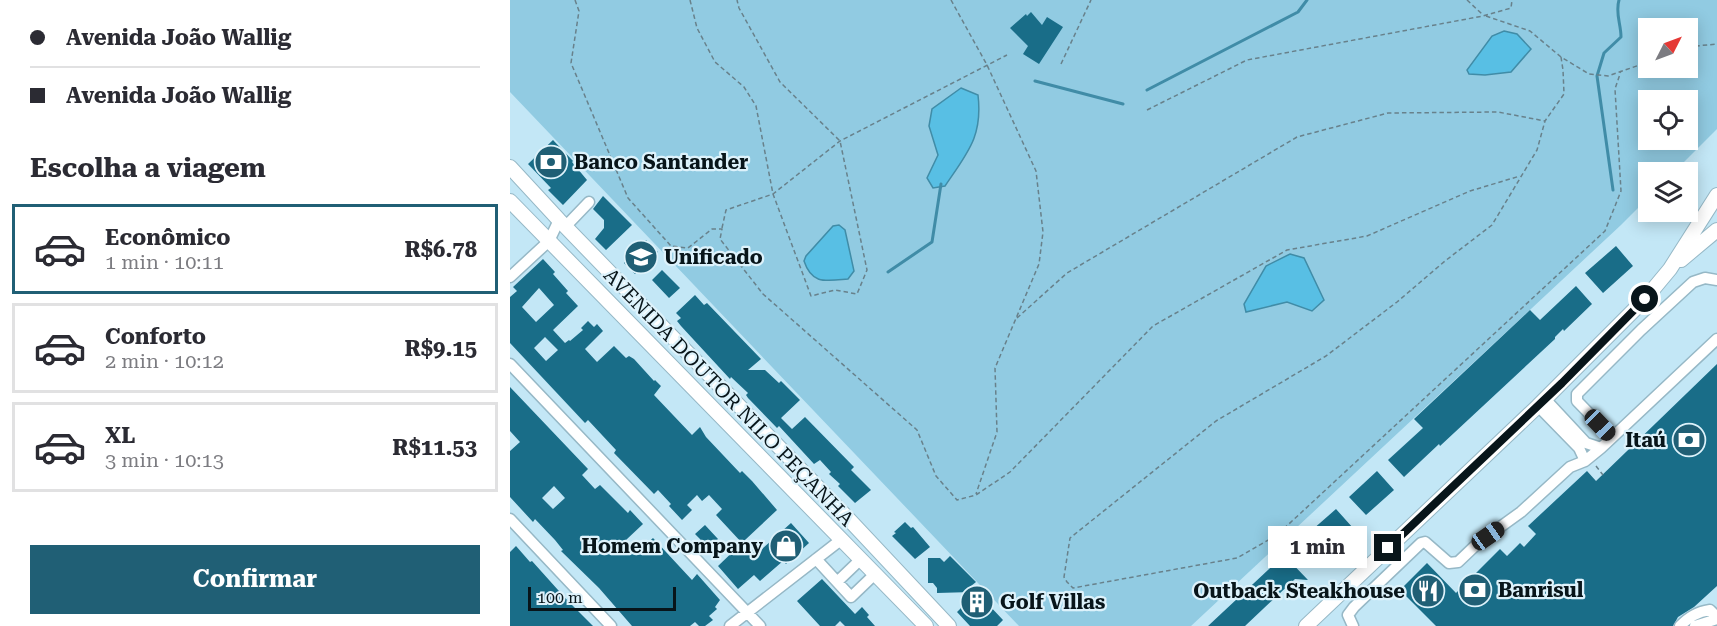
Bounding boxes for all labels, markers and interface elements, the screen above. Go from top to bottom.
north arrow [1638,18,1698,78]
map controls [1638,18,1698,222]
text: Avenida João Wallig [66,25,291,50]
text: Avenida João Wallig [66,83,291,108]
button: locate [1638,90,1698,150]
bank icon: Banco Santander [533,144,569,180]
place label: Banco Santander [574,150,748,174]
text: Escolha a viagem [30,152,266,184]
button: layers [1638,162,1698,222]
icon: car [33,222,87,276]
text: Econômico [105,225,231,250]
text: R$6.78 [404,237,477,262]
school or university icon: Unificado [623,239,659,275]
place label: Unificado [664,245,763,269]
text: 1 min · 10:11 [105,250,224,274]
street label: AVENIDA DOUTOR NILO PEÇANHA [599,263,859,531]
route start [1631,285,1658,312]
icon: car [33,321,87,375]
text: Conforto [105,324,206,349]
text: R$9.15 [404,336,477,361]
text: 2 min · 10:12 [105,349,224,373]
car [1581,406,1619,444]
icon: car [33,420,87,474]
bank icon: Itaú [1671,422,1707,458]
text: XL [105,423,135,448]
place label: Itaú [1625,428,1666,452]
text: R$11.53 [392,435,477,460]
text: 3 min · 10:13 [105,448,224,472]
car [1468,518,1508,554]
callout: 1 min [1268,527,1367,569]
shop icon: Homem Company [768,528,804,564]
place label: Homem Company [582,534,763,558]
route end [1374,534,1401,561]
text: 1 min [1290,535,1345,559]
button: Confirmar [30,545,480,614]
bank icon: Banrisul [1457,572,1493,608]
restaurant icon: Outback Steakhouse [1410,573,1446,609]
place label: Banrisul [1498,578,1584,602]
place label: Outback Steakhouse [1193,579,1405,603]
scale bar [528,584,676,612]
building icon: Golf Villas [959,584,995,620]
text: 100 m [537,588,583,607]
place label: Golf Villas [1000,590,1105,614]

